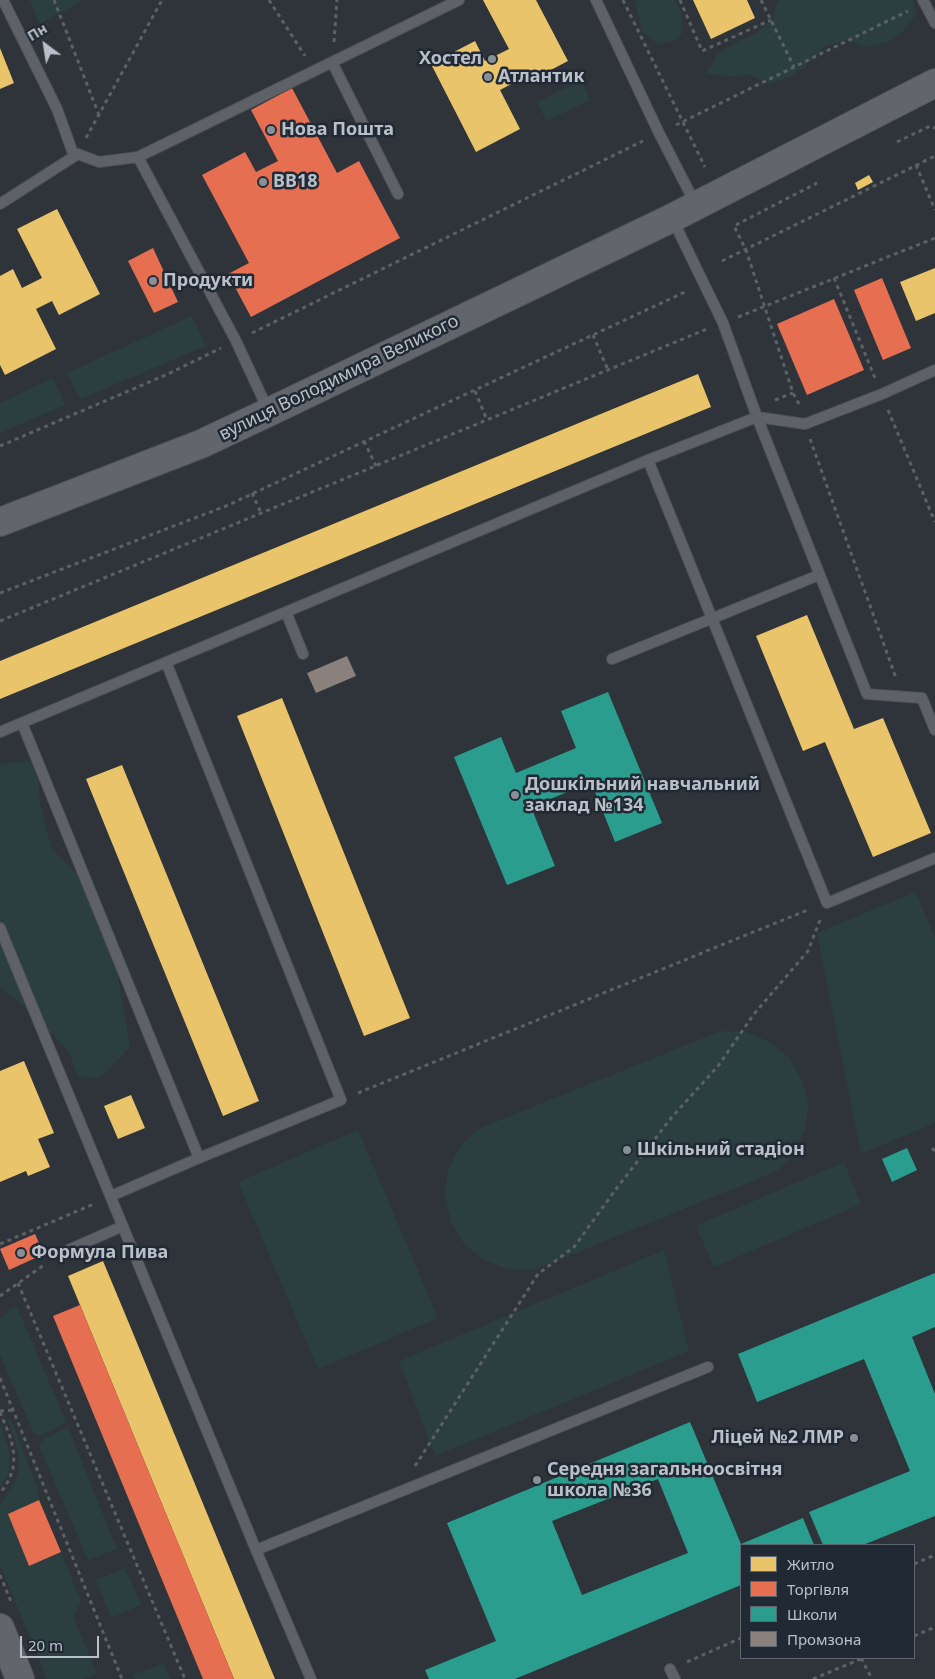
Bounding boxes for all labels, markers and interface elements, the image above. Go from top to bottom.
text: Пн [24,18,50,45]
north arrow [20,20,70,70]
place label: Хостел [419,48,482,70]
marker: Хостел [486,53,498,65]
place label: Атлантик [498,66,585,88]
marker: Атлантик [482,71,494,83]
place label: Нова Пошта [281,119,394,141]
marker: Нова Пошта [265,124,277,136]
place label: BB18 [273,171,318,193]
marker: BB18 [257,176,269,188]
place label: Продукти [163,270,253,292]
marker: Продукти [147,275,159,287]
street label: вулиця Володимира Великого [216,310,462,446]
place label: Дошкільний навчальний заклад №134 [525,774,760,816]
marker: Дошкільний навчальний заклад №134 [509,789,521,801]
place label: Шкільний стадіон [637,1139,805,1161]
marker: Шкільний стадіон [621,1144,633,1156]
place label: Формула Пива [31,1242,168,1264]
marker: Формула Пива [15,1247,27,1259]
place label: Ліцей №2 ЛМР [711,1427,844,1449]
marker: Ліцей №2 ЛМР [848,1432,860,1444]
place label: Середня загальноосвітня школа №36 [547,1459,783,1502]
marker: Середня загальноосвітня школа №36 [531,1474,543,1486]
legend [740,1544,915,1659]
text: Житло [787,1554,834,1574]
text: Торгівля [787,1579,849,1599]
text: Школи [787,1604,837,1624]
scale bar [22,1626,101,1658]
text: Промзона [787,1629,861,1649]
text: 20 m [28,1635,63,1655]

